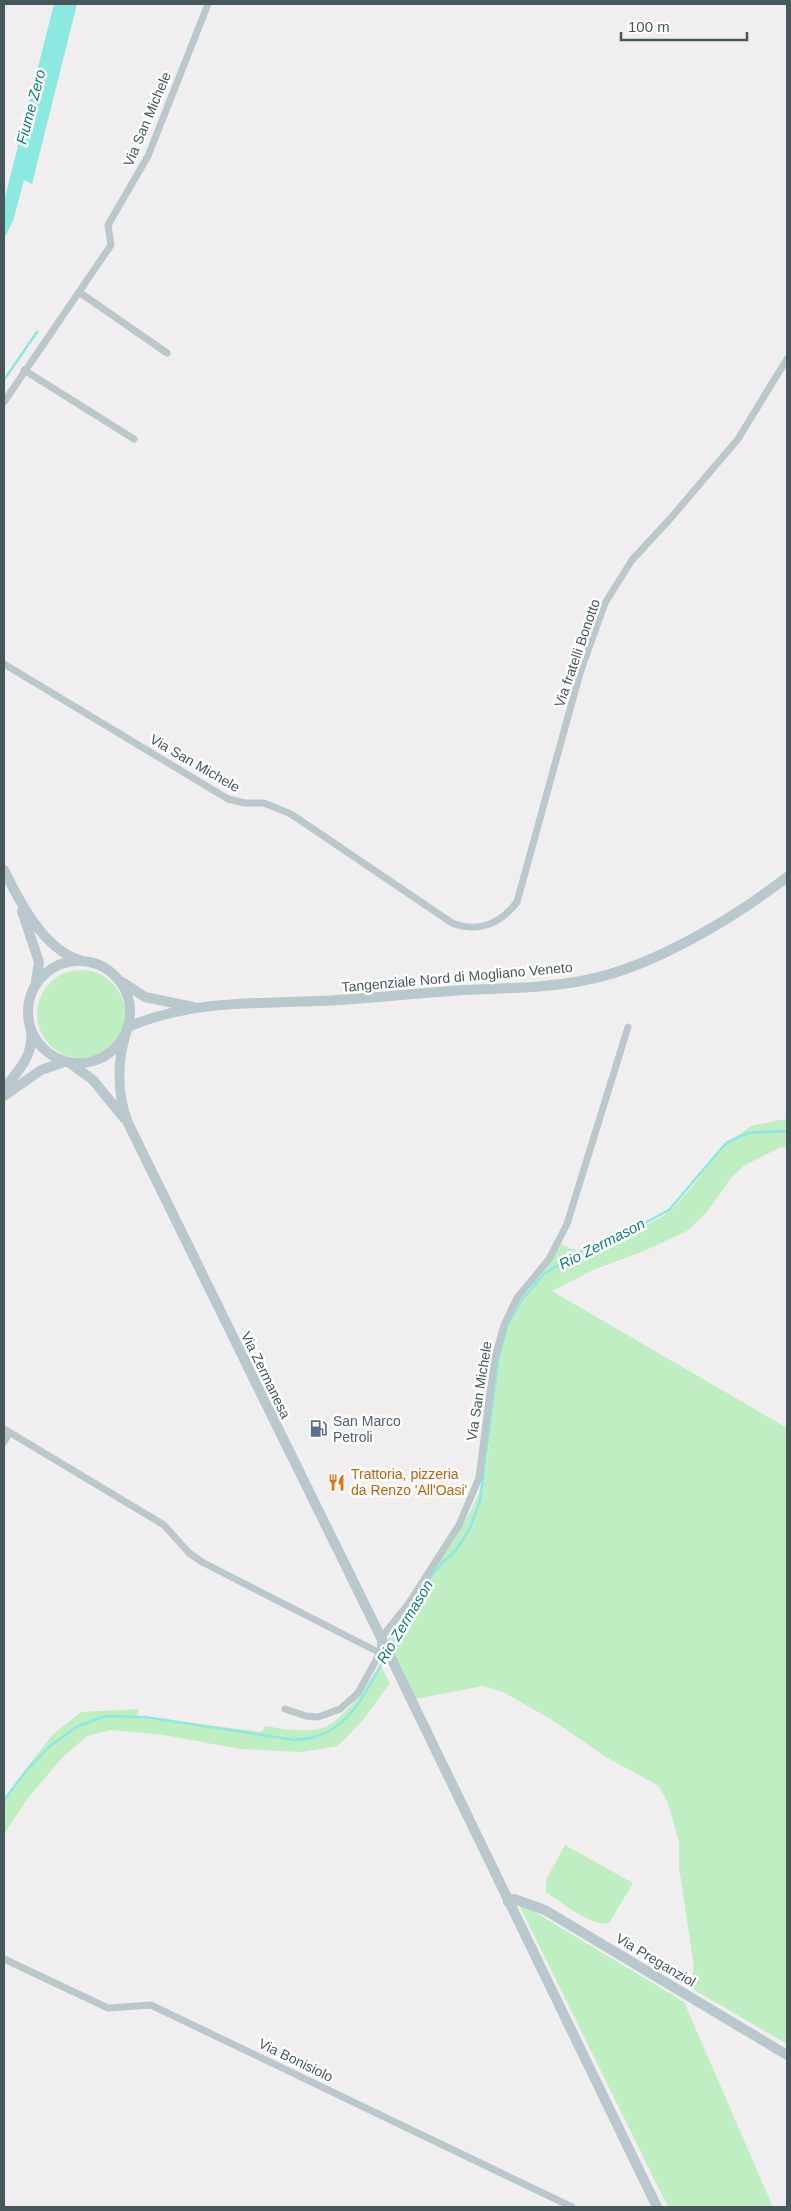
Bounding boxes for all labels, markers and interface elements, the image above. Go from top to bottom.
scale bar [621,10,747,42]
text: 100 m [628,18,670,35]
water label: Fiume Zero [12,68,49,146]
street label: Via San Michele [120,69,174,169]
street label: Via fratelli Bonotto [551,597,603,709]
street label: Via San Michele [147,731,243,795]
street label: Tangenziale Nord di Mogliano Veneto [341,959,573,995]
water label: Rio Zermason [556,1215,648,1273]
street label: Via Zermanesa [238,1329,294,1421]
street label: Via San Michele [463,1340,495,1442]
place label: San Marco Petroli [333,1413,401,1445]
fuel station icon: San Marco Petroli [309,1419,329,1439]
place label: Trattoria, pizzeria da Renzo 'All'Oasi' [351,1466,467,1498]
restaurant icon: Trattoria, pizzeria da Renzo 'All'Oasi' [327,1472,347,1492]
water label: Rio Zermason [373,1577,436,1666]
street label: Via Preganziol [613,1930,699,1990]
street label: Via Bonisiolo [256,2035,336,2085]

